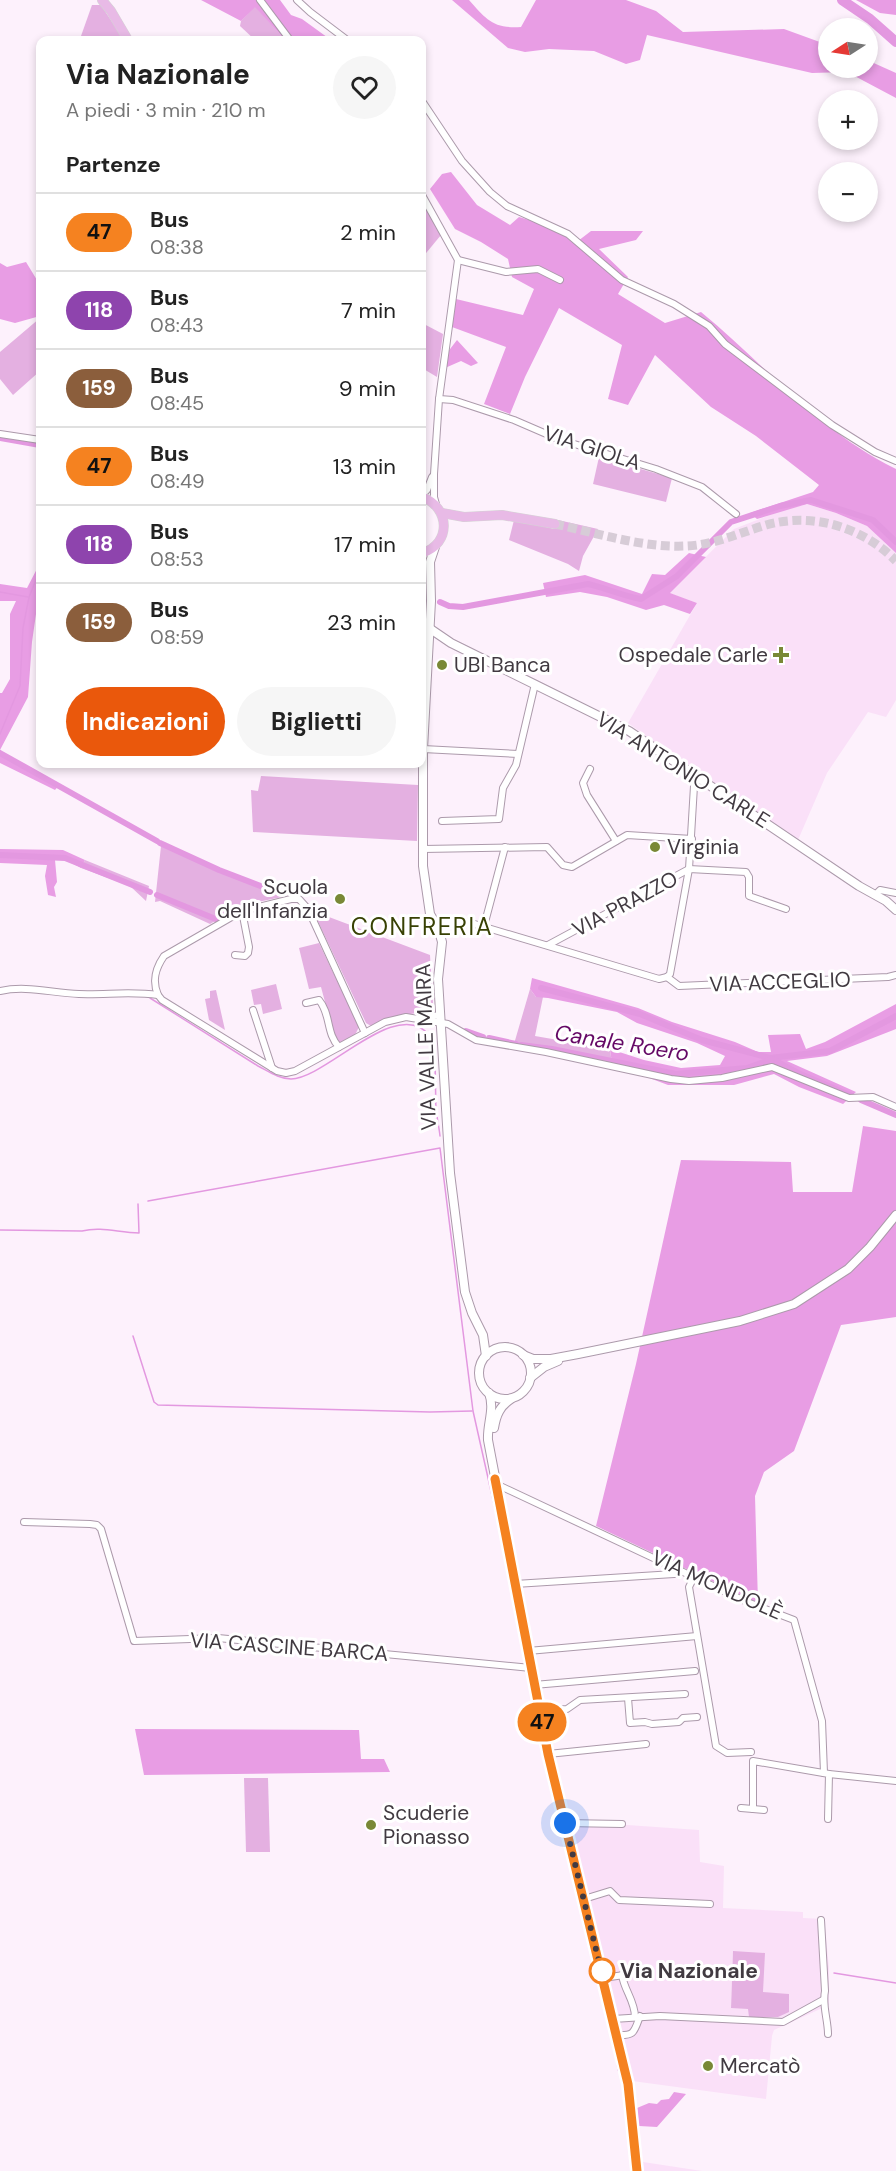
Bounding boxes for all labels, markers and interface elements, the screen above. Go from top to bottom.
north arrow [818,18,878,78]
map controls [818,18,878,222]
text: Via Nazionale [66,56,250,93]
button: heart [333,56,396,119]
button: + [818,90,878,150]
text: A piedi · 3 min · 210 m [66,97,266,123]
text: Partenze [66,150,161,179]
button: − [818,162,878,222]
text: Bus [150,205,189,234]
text: 47 [87,218,111,246]
text: 2 min [340,218,396,247]
text: 08:38 [150,234,204,260]
text: Bus [150,283,189,312]
text: 118 [85,296,113,324]
text: 7 min [341,296,396,325]
text: 08:43 [150,312,204,338]
text: Bus [150,361,189,390]
text: 159 [82,374,116,402]
text: 9 min [339,374,396,403]
text: 08:45 [150,390,204,416]
street label: VIA GIOLA [540,419,644,477]
text: Bus [150,439,189,468]
text: 47 [87,452,111,480]
text: 13 min [333,452,396,481]
text: 08:49 [150,468,205,494]
text: Bus [150,517,189,546]
text: 118 [85,530,113,558]
text: 17 min [334,530,396,559]
text: 08:53 [150,546,204,572]
text: Bus [150,595,189,624]
text: 159 [82,608,116,636]
text: 23 min [327,608,396,637]
text: 08:59 [150,624,204,650]
place label: Ospedale Carle [618,641,768,669]
marker: Ospedale Carle [772,646,790,664]
place label: UBI Banca [454,651,551,679]
marker: UBI Banca [435,658,449,672]
button: Indicazioni [66,687,225,756]
button: Biglietti [237,687,396,756]
street label: VIA ANTONIO CARLE [591,705,775,835]
place label: Virginia [667,833,739,861]
marker: Virginia [648,840,662,854]
street label: VIA PRAZZO [567,864,683,944]
place label: Scuola dell'Infanzia [217,873,328,925]
marker: Scuola dell'Infanzia [333,892,347,906]
district label: CONFRERIA [351,911,493,942]
street label: VIA VALLE MAIRA [409,963,443,1131]
street label: VIA ACCEGLIO [709,966,851,998]
water label: Canale Roero [553,1018,691,1068]
street label: VIA MONDOLÈ [647,1544,787,1626]
street label: VIA CASCINE BARCA [189,1626,389,1668]
line badge: 47 [515,1702,569,1742]
text: 47 [530,1708,554,1736]
place label: Scuderie Pionasso [383,1799,470,1851]
your location [550,1808,580,1838]
marker: Scuderie Pionasso [364,1818,378,1832]
place label: Via Nazionale [620,1957,758,1985]
marker: Via Nazionale [589,1958,615,1984]
place label: Mercatò [720,2052,801,2080]
marker: Mercatò [701,2059,715,2073]

